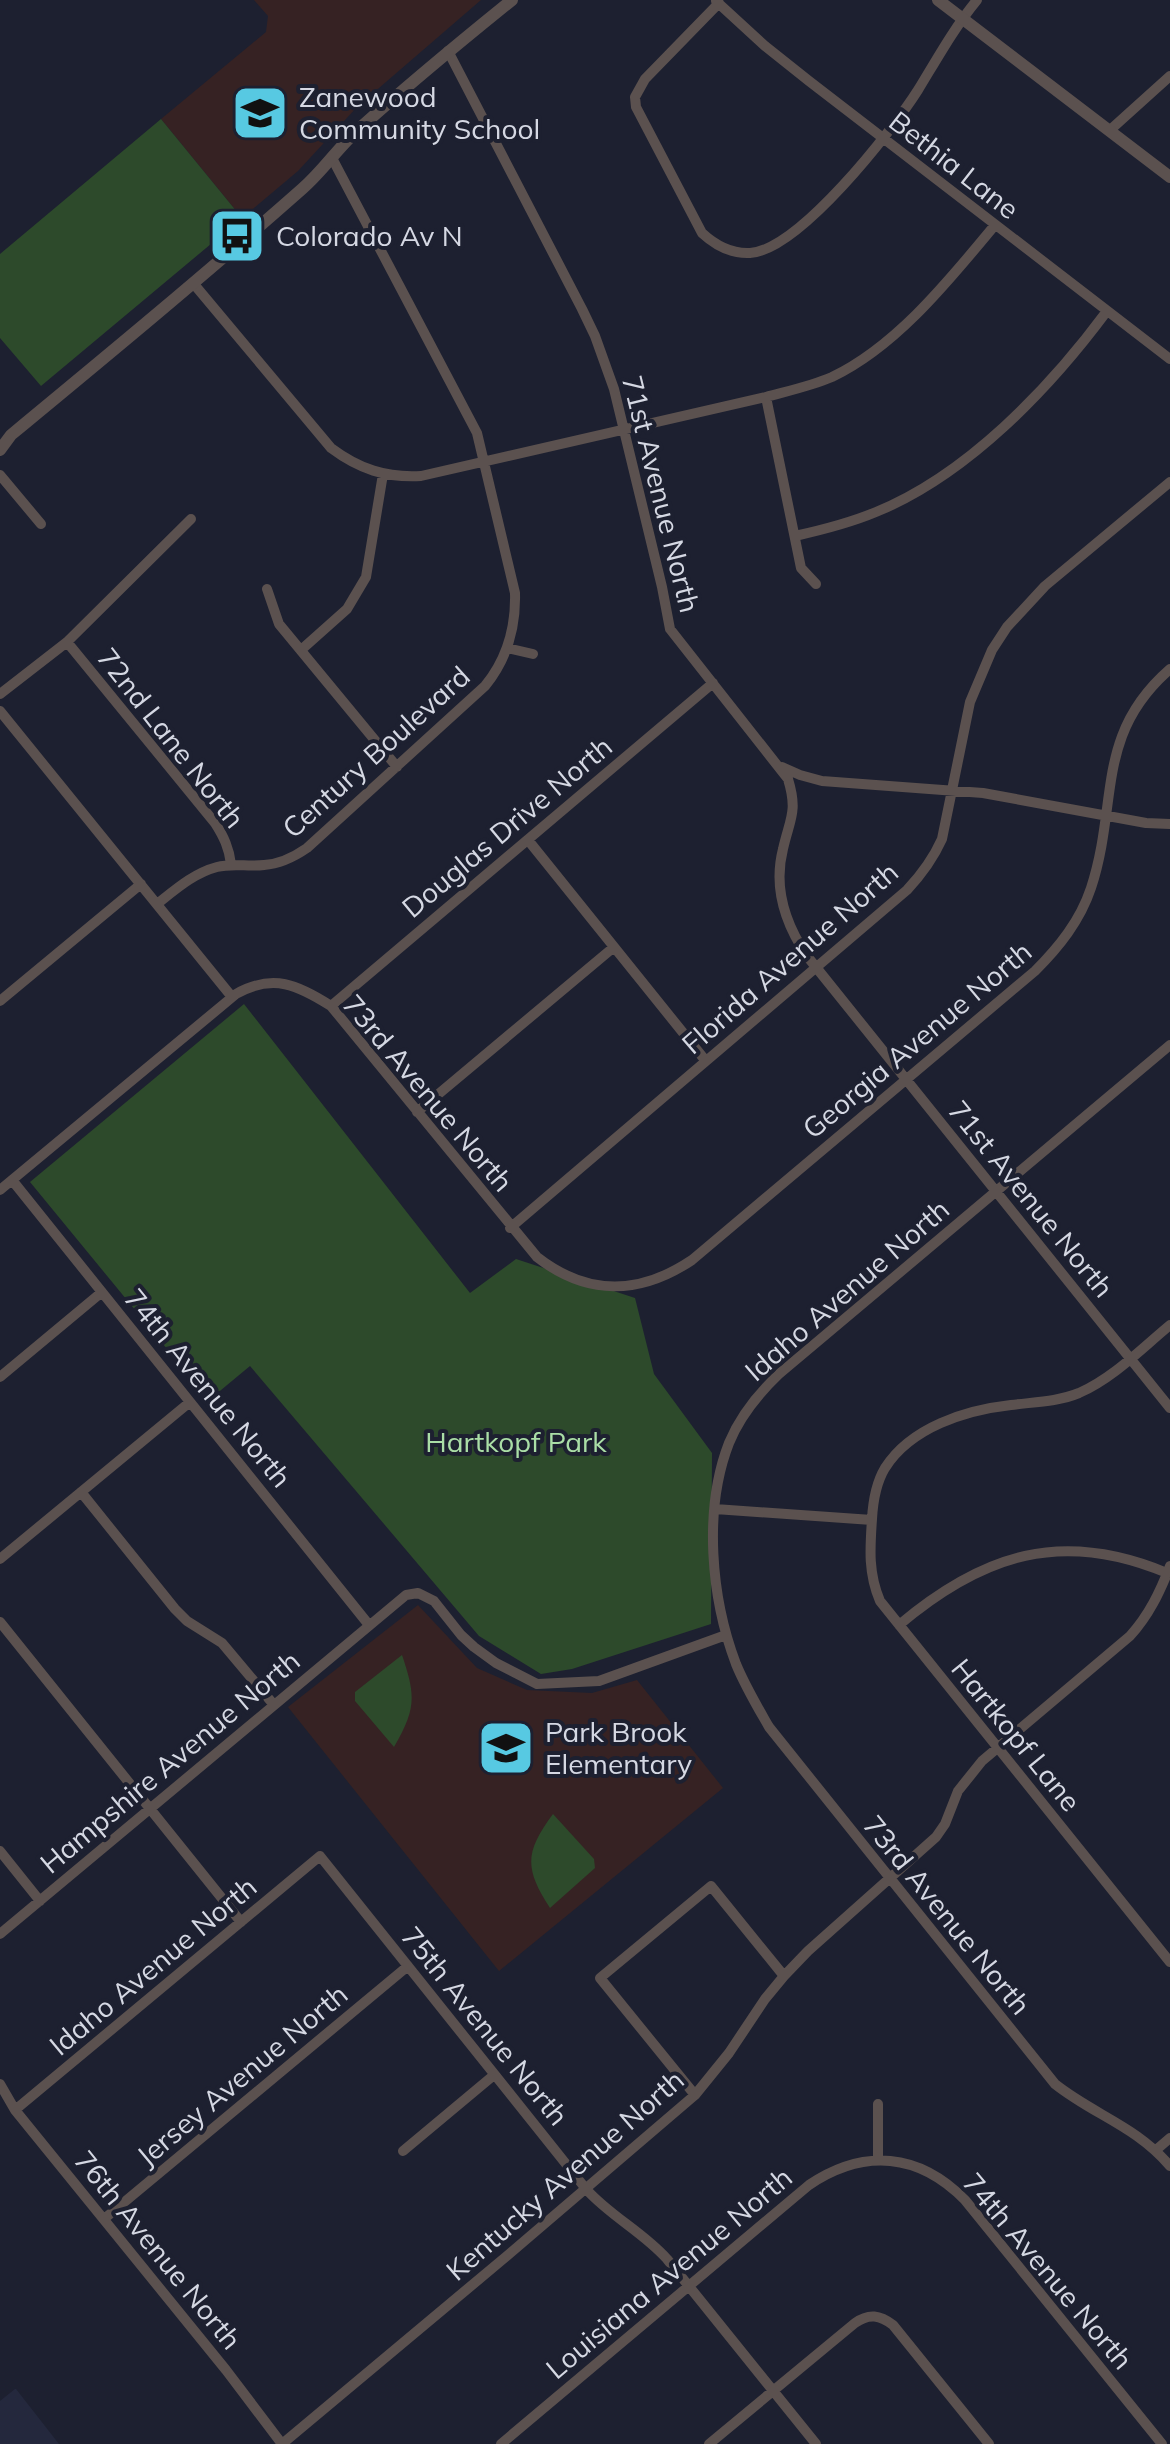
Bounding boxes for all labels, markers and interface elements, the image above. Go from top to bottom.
place label: Zanewood Community School [299,79,540,146]
school or university icon: Zanewood Community School [230,83,290,143]
street label: Bethia Lane [882,103,1026,226]
bus stop icon: Colorado Av N [207,206,267,266]
place label: Colorado Av N [276,218,463,253]
street label: 71st Avenue North [615,372,708,616]
street label: 72nd Lane North [90,641,253,835]
street label: Century Boulevard [275,658,477,845]
street label: Douglas Drive North [394,728,619,925]
street label: Florida Avenue North [674,854,905,1061]
street label: Georgia Avenue North [795,934,1038,1146]
street label: 73rd Avenue North [336,987,521,1198]
street label: 71st Avenue North [941,1093,1122,1304]
street label: Idaho Avenue North [737,1191,956,1388]
street label: 74th Avenue North [117,1281,299,1494]
park label: Hartkopf Park [425,1424,607,1459]
street label: Hampshire Avenue North [33,1643,307,1880]
street label: Hartkopf Lane [944,1651,1089,1818]
place label: Park Brook Elementary [545,1714,692,1781]
school or university icon: Park Brook Elementary [476,1718,536,1778]
street label: 73rd Avenue North [856,1808,1039,2022]
street label: Idaho Avenue North [42,1869,263,2062]
street label: 75th Avenue North [394,1919,576,2132]
street label: Jersey Avenue North [129,1976,354,2173]
street label: Kentucky Avenue North [439,2062,691,2288]
street label: 76th Avenue North [67,2143,249,2356]
street label: Louisiana Avenue North [538,2159,799,2386]
street label: 74th Avenue North [956,2165,1141,2376]

